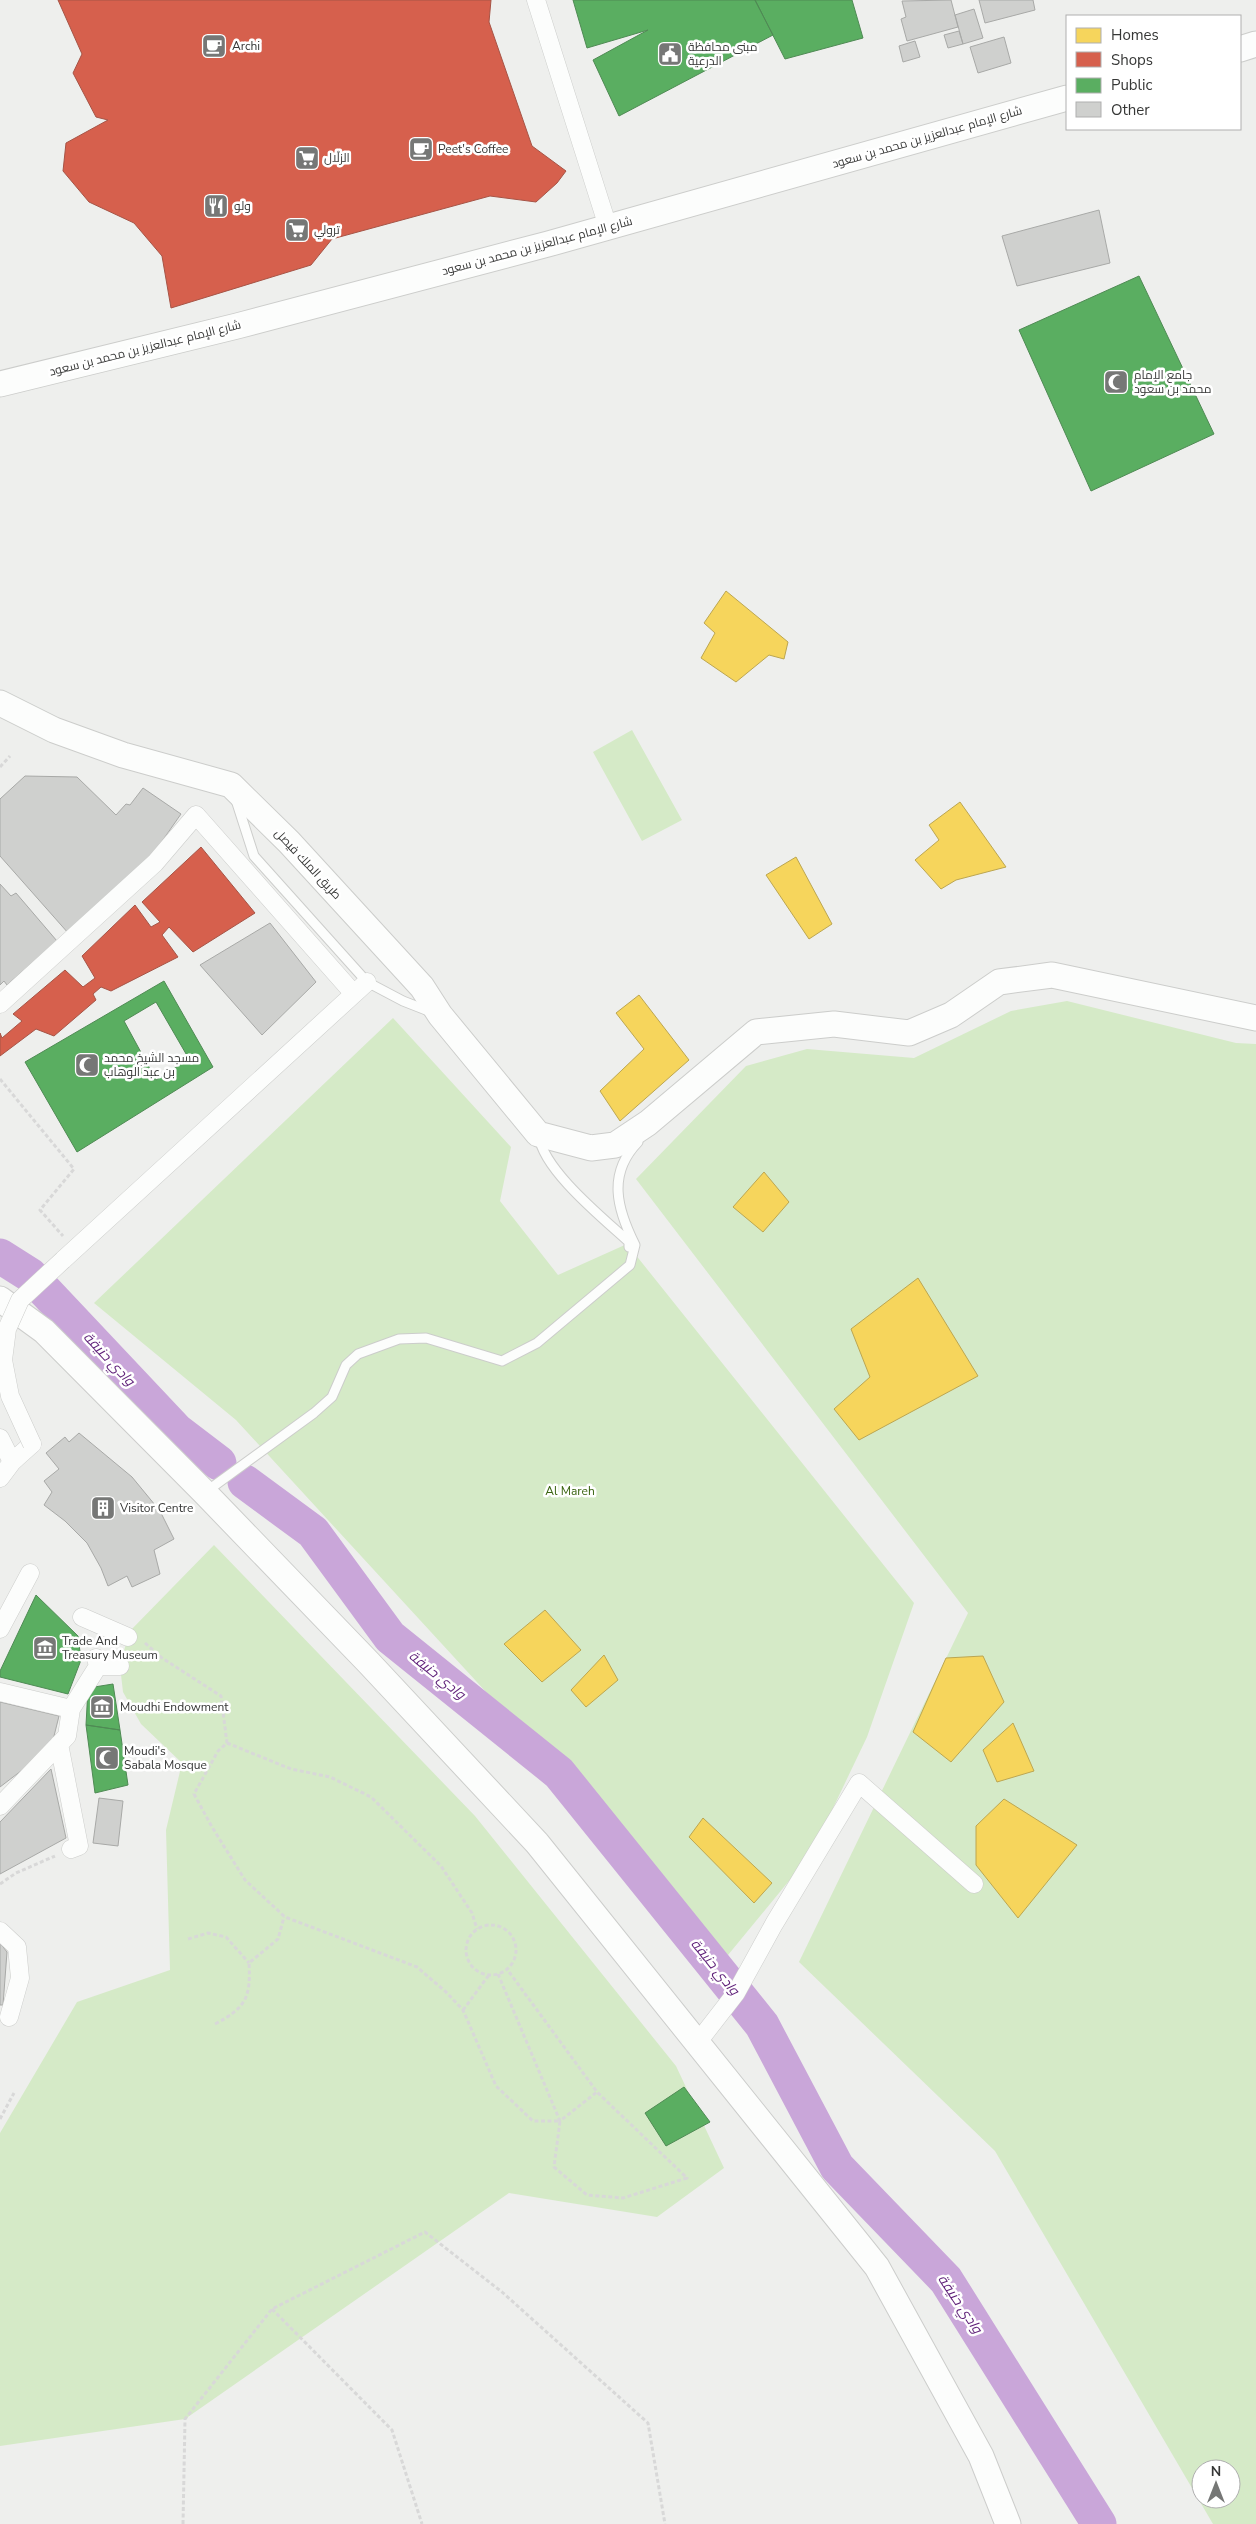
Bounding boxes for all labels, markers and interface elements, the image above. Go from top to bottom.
legend [1066,15,1241,130]
text: Homes [1111,25,1159,45]
cafe icon: Archi [201,33,227,59]
place label: Archi [232,38,260,54]
place label: مبنى محافظة الدرعية [688,39,757,69]
public building icon: مبنى محافظة الدرعية [657,41,683,67]
text: Shops [1111,50,1153,70]
text: Public [1111,75,1152,95]
text: Other [1111,100,1150,120]
street label: شارع الإمام عبدالعزيز بن محمد بن سعود [830,102,1024,172]
cafe icon: Peet's Coffee [408,136,434,162]
place label: Peet's Coffee [438,141,508,157]
supermarket icon: الزلّال [294,145,320,171]
place label: الزلّال [324,150,350,166]
restaurant icon: ولو [203,193,229,219]
place label: ولو [234,198,251,214]
street label: شارع الإمام عبدالعزيز بن محمد بن سعود [440,213,634,279]
supermarket icon: ترولي [284,217,310,243]
place label: ترولي [314,222,340,240]
street label: شارع الإمام عبدالعزيز بن محمد بن سعود [47,316,243,380]
place label: جامع الإمام محمد بن سعود [1134,367,1212,397]
mosque icon: جامع الإمام محمد بن سعود [1103,369,1129,395]
street label: طريق الملك فيصل [271,825,345,903]
place label: مسجد الشيخ محمد بن عبد الوهاب [104,1050,199,1080]
mosque icon: مسجد الشيخ محمد بن عبد الوهاب [74,1052,100,1078]
water label: وادي حنيفة [78,1328,140,1392]
park label: Al Mareh [545,1483,595,1499]
building icon: Visitor Centre [90,1495,116,1521]
place label: Visitor Centre [119,1500,193,1516]
place label: Trade And Treasury Museum [62,1633,158,1663]
museum icon: Trade And Treasury Museum [32,1635,58,1661]
water label: وادي حنيفة [404,1646,470,1706]
museum icon: Moudhi Endowment [89,1694,115,1720]
place label: Moudhi Endowment [120,1699,229,1715]
place label: Moudi's Sabala Mosque [124,1743,207,1773]
mosque icon: Moudi's Sabala Mosque [94,1745,120,1771]
water label: وادي حنيفة [685,1935,744,2001]
water label: وادي حنيفة [932,2271,987,2339]
north arrow [1191,2459,1241,2509]
text: N [1211,2462,1221,2481]

